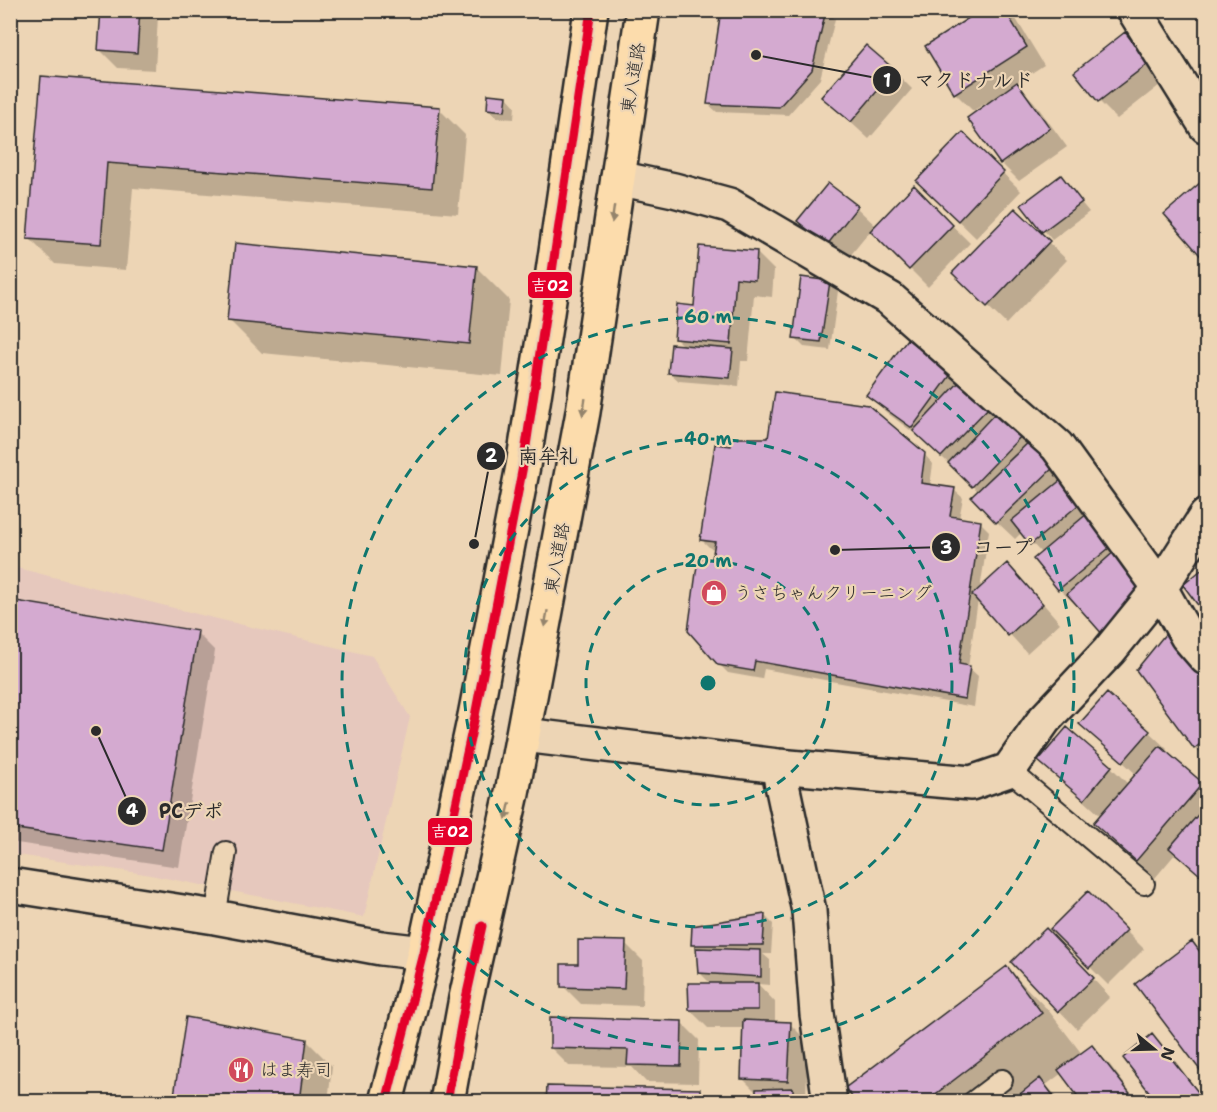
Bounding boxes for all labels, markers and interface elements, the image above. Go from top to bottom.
street label: 東八道路 [616,41,650,115]
callout: マクドナルド [872,61,1046,99]
text: マクドナルド [914,67,1034,93]
text: 1 [883,69,891,93]
one-way arrow [608,204,617,223]
line badge: 吉02 [527,271,573,299]
text: 吉02 [531,275,569,296]
text: 60 m [684,305,732,329]
one-way arrow [579,397,588,416]
text: 40 m [684,427,732,451]
callout: 南牟礼 [476,437,590,475]
text: 南牟礼 [518,443,578,469]
text: 2 [485,444,498,468]
street label: 東八道路 [539,520,575,596]
callout: コープ [931,528,1045,566]
text: コープ [973,534,1033,560]
text: 3 [940,536,952,560]
text: 20 m [684,549,732,573]
shop icon: うさちゃんクリーニング [699,578,729,608]
place label: うさちゃんクリーニング [734,581,932,605]
one-way arrow [541,610,550,629]
centre of rings [698,673,718,693]
callout: PCデポ [117,792,236,830]
text: PCデポ [159,798,223,824]
text: 4 [126,799,139,823]
one-way arrow [503,801,513,820]
line badge: 吉02 [427,817,473,846]
text: 吉02 [431,821,469,842]
north arrow [1124,1019,1184,1079]
text: N [1156,1044,1180,1063]
restaurant icon: はま寿司 [226,1055,256,1085]
place label: はま寿司 [260,1058,332,1082]

